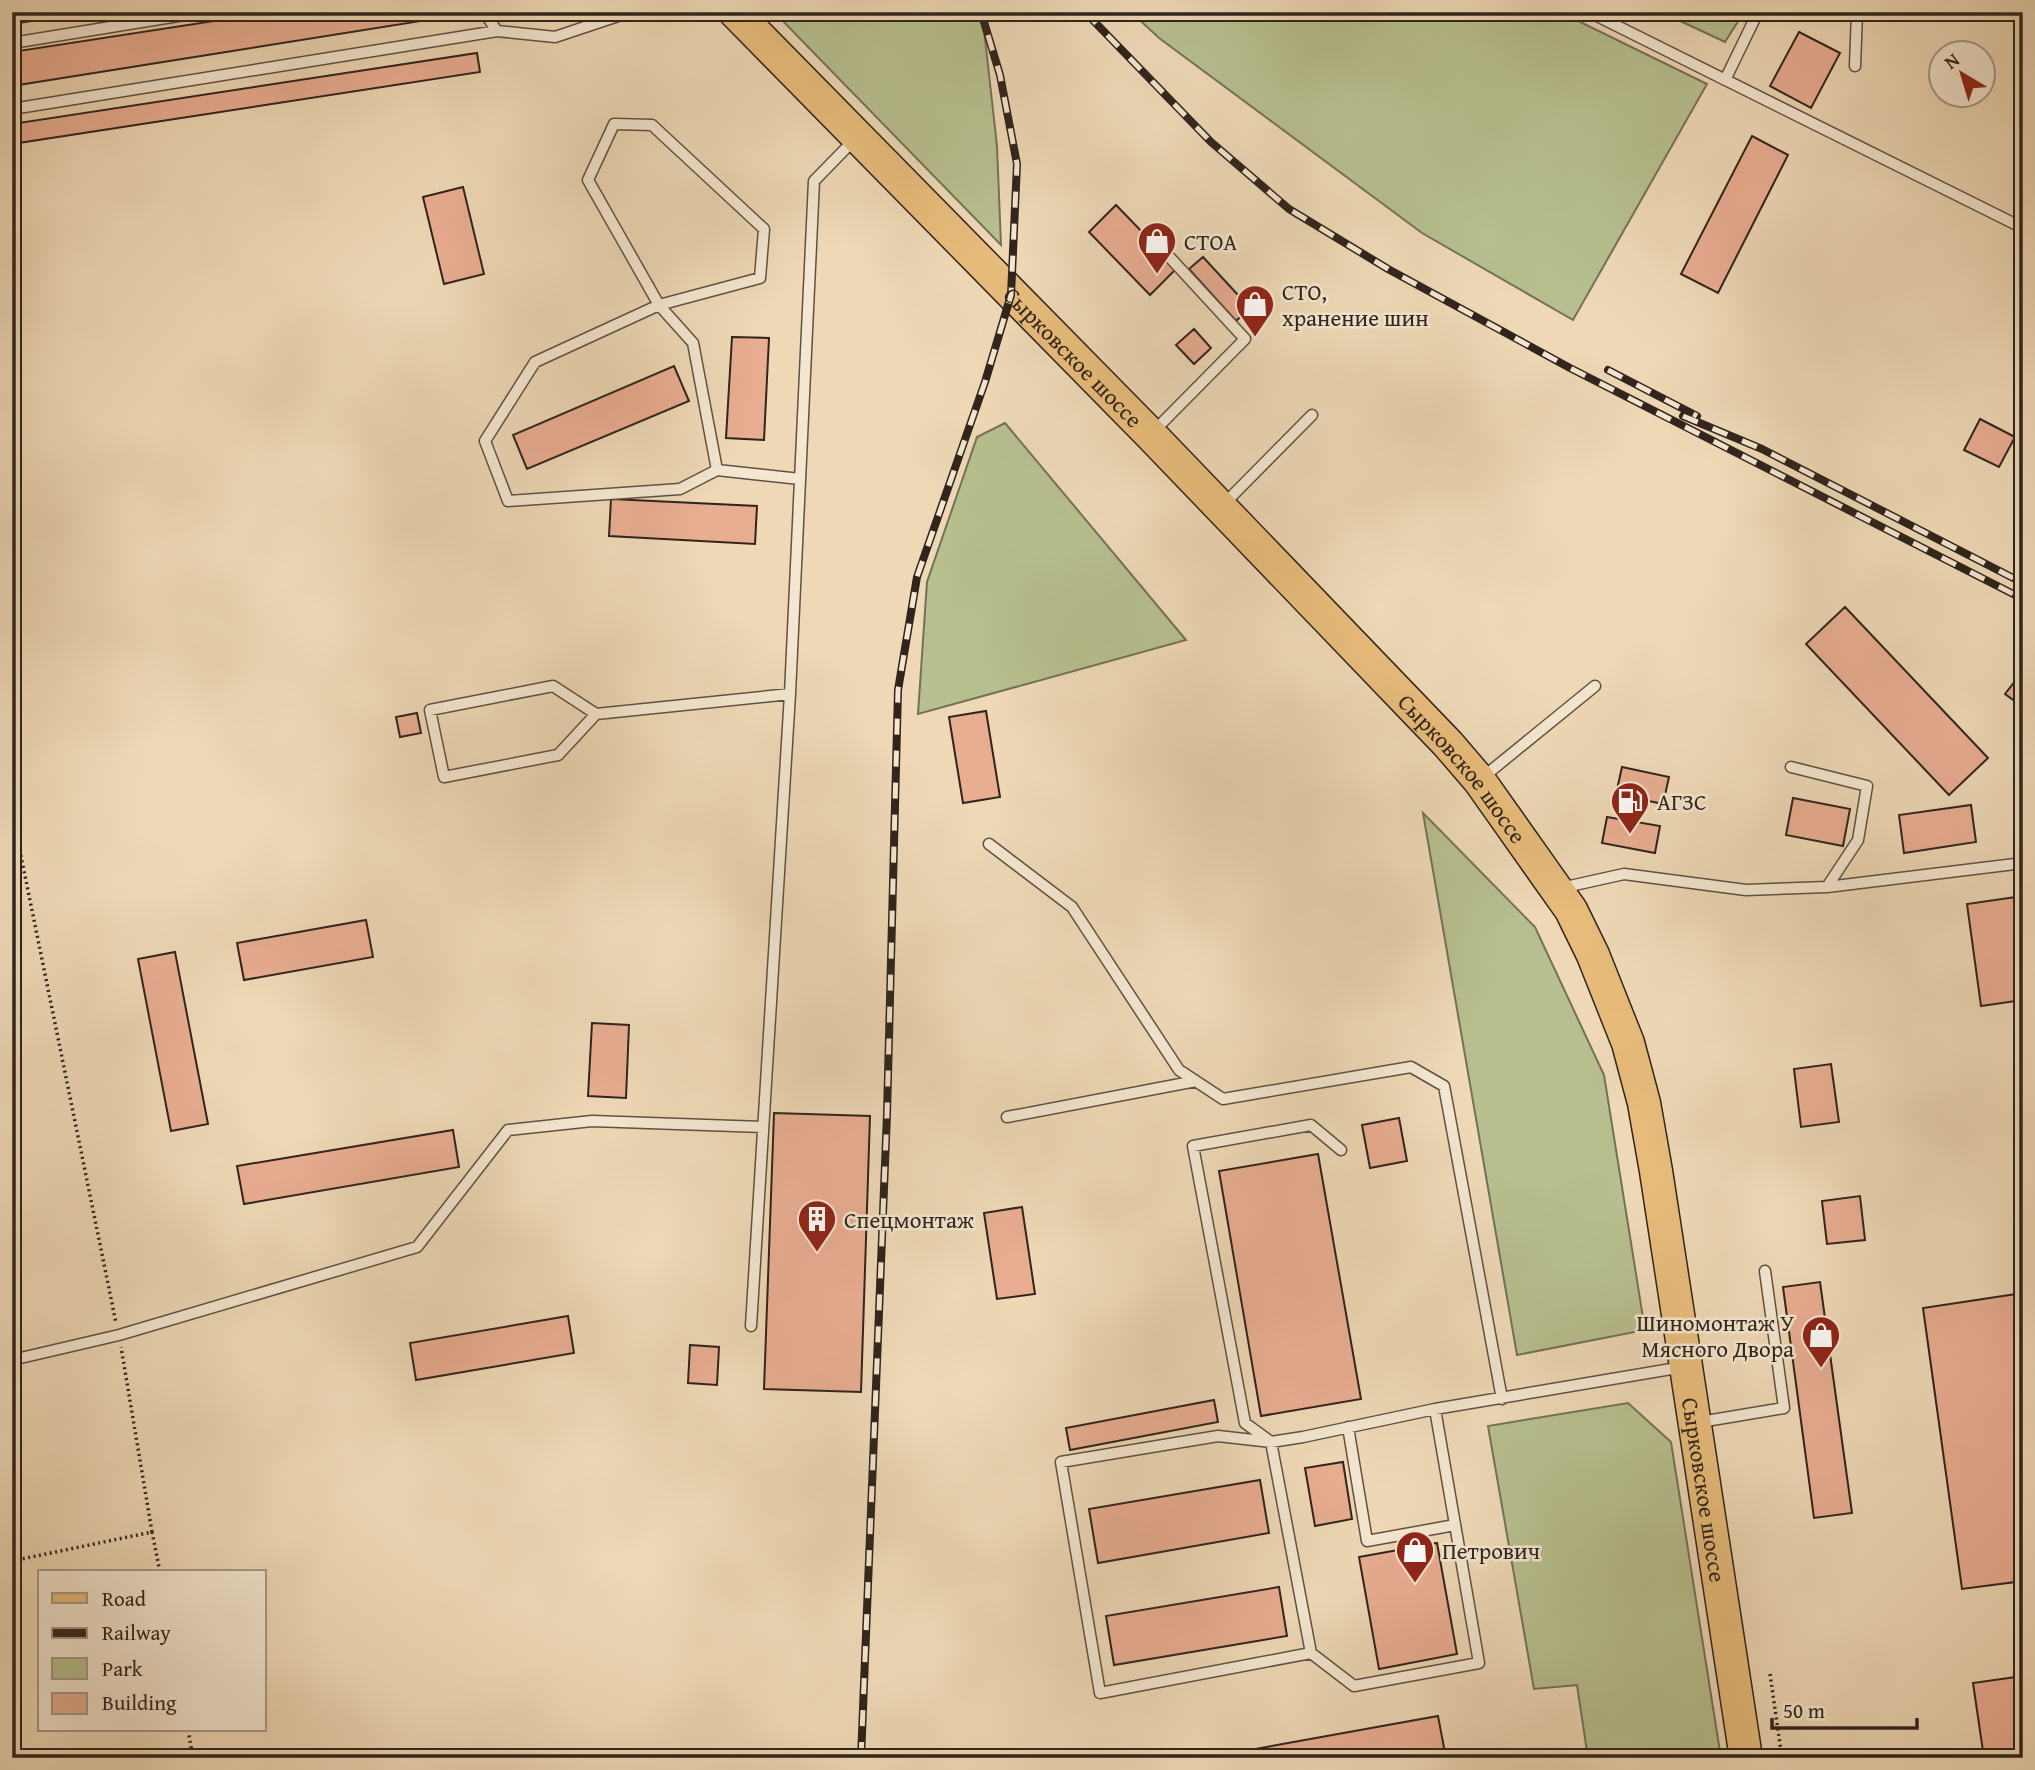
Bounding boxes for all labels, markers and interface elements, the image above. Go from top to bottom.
north arrow [1926,38,1996,108]
text: N [1938,45,1965,76]
shop icon: СТОА [1136,220,1178,275]
place label: СТОА [1184,225,1237,258]
place label: СТО, хранение шин [1282,275,1429,334]
street label: Сырковское шоссе [997,278,1151,434]
shop icon: СТО, хранение шин [1234,283,1276,338]
street label: Сырковское шоссе [1391,686,1535,850]
fuel station icon: АГЗС [1609,780,1651,835]
place label: АГЗС [1657,785,1707,818]
building icon: Спецмонтаж [796,1198,838,1253]
place label: Спецмонтаж [844,1203,974,1236]
place label: Шиномонтаж У Мясного Двора [1637,1306,1795,1365]
shop icon: Шиномонтаж У Мясного Двора [1800,1314,1842,1369]
street label: Сырковское шоссе [1674,1395,1735,1584]
shop icon: Петрович [1394,1529,1436,1584]
place label: Петрович [1442,1534,1540,1567]
legend [38,1570,266,1732]
text: Road [102,1583,147,1614]
text: Railway [102,1617,171,1648]
text: Park [102,1653,143,1684]
scale bar [1772,1686,1918,1730]
text: Building [102,1687,177,1718]
text: 50 m [1783,1695,1825,1726]

